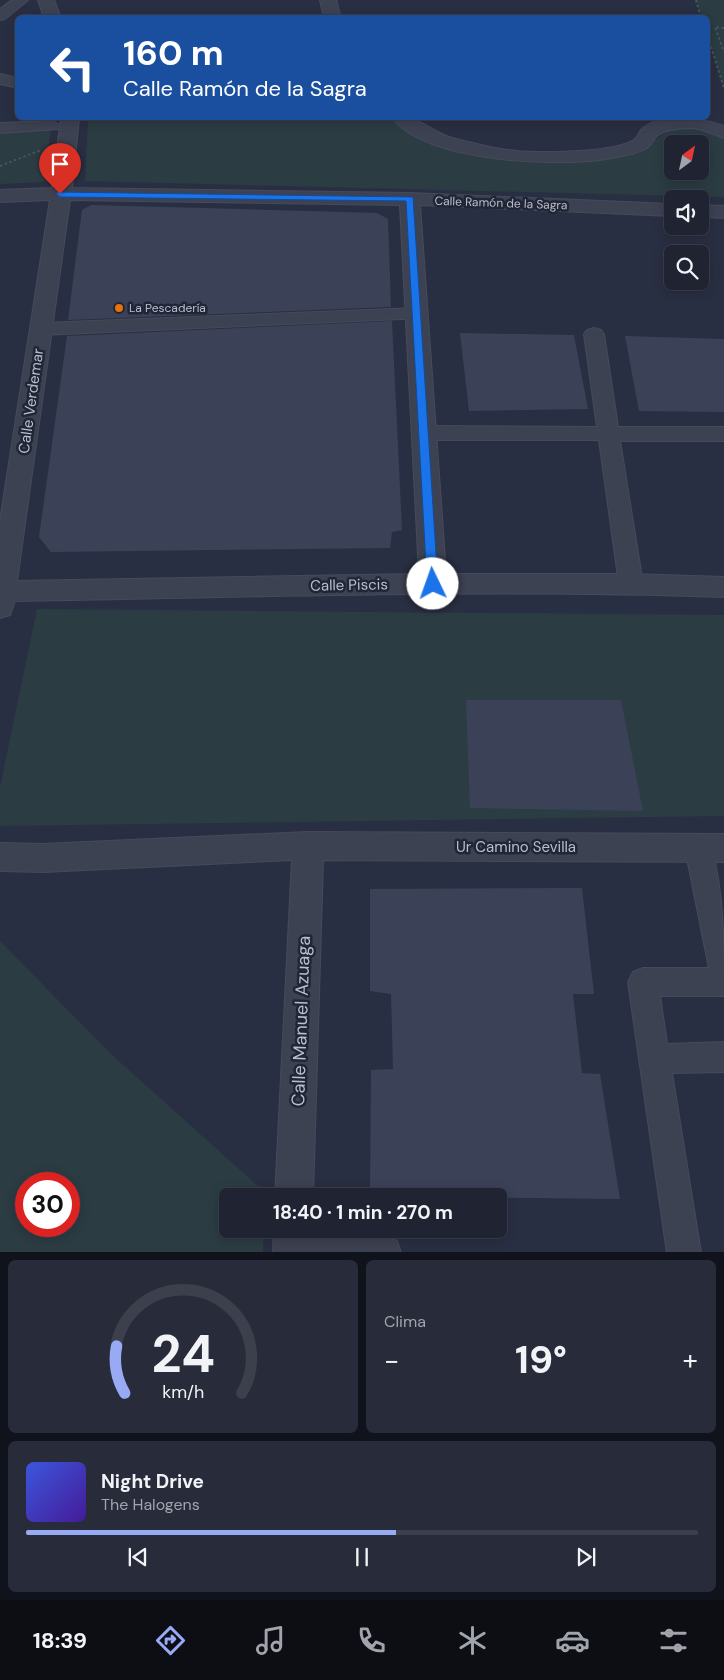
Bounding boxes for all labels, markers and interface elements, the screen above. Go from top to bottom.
text: 160 m [123,30,224,76]
icon: left [40,35,105,100]
text: Calle Ramón de la Sagra [123,74,367,103]
north arrow [664,135,709,180]
map controls [664,135,709,290]
pin [39,143,81,194]
icon: arrive [46,150,74,178]
button: sound [664,190,709,235]
street label: Calle Ramón de la Sagra [434,193,568,213]
button: search [664,245,709,290]
place label: La Pescadería [129,300,206,316]
marker: La Pescadería [113,302,125,314]
street label: Calle Verdemar [14,347,48,455]
position arrow [406,557,458,609]
street label: Calle Piscis [310,574,388,596]
street label: Ur Camino Sevilla [456,837,576,857]
street label: Calle Manuel Azuaga [286,935,316,1107]
speed limit sign: 30 [15,1172,80,1237]
text: 18:40 · 1 min · 270 m [273,1200,453,1225]
text: Clima [384,1311,426,1332]
text: 24 [151,1320,215,1388]
text: 19° [515,1335,567,1385]
text: − [384,1342,399,1379]
text: + [683,1342,698,1379]
text: km/h [162,1380,204,1404]
text: Night Drive [101,1469,204,1494]
text: The Halogens [101,1494,200,1515]
icon: previous [124,1543,152,1571]
icon: pause [348,1543,376,1571]
icon: next [572,1543,600,1571]
icon: directions [153,1623,188,1658]
icon: music [253,1623,288,1658]
icon: phone [354,1623,389,1658]
icon: climate [455,1623,490,1658]
icon: car [555,1623,590,1658]
icon: filters [656,1623,691,1658]
text: 18:39 [33,1626,87,1655]

